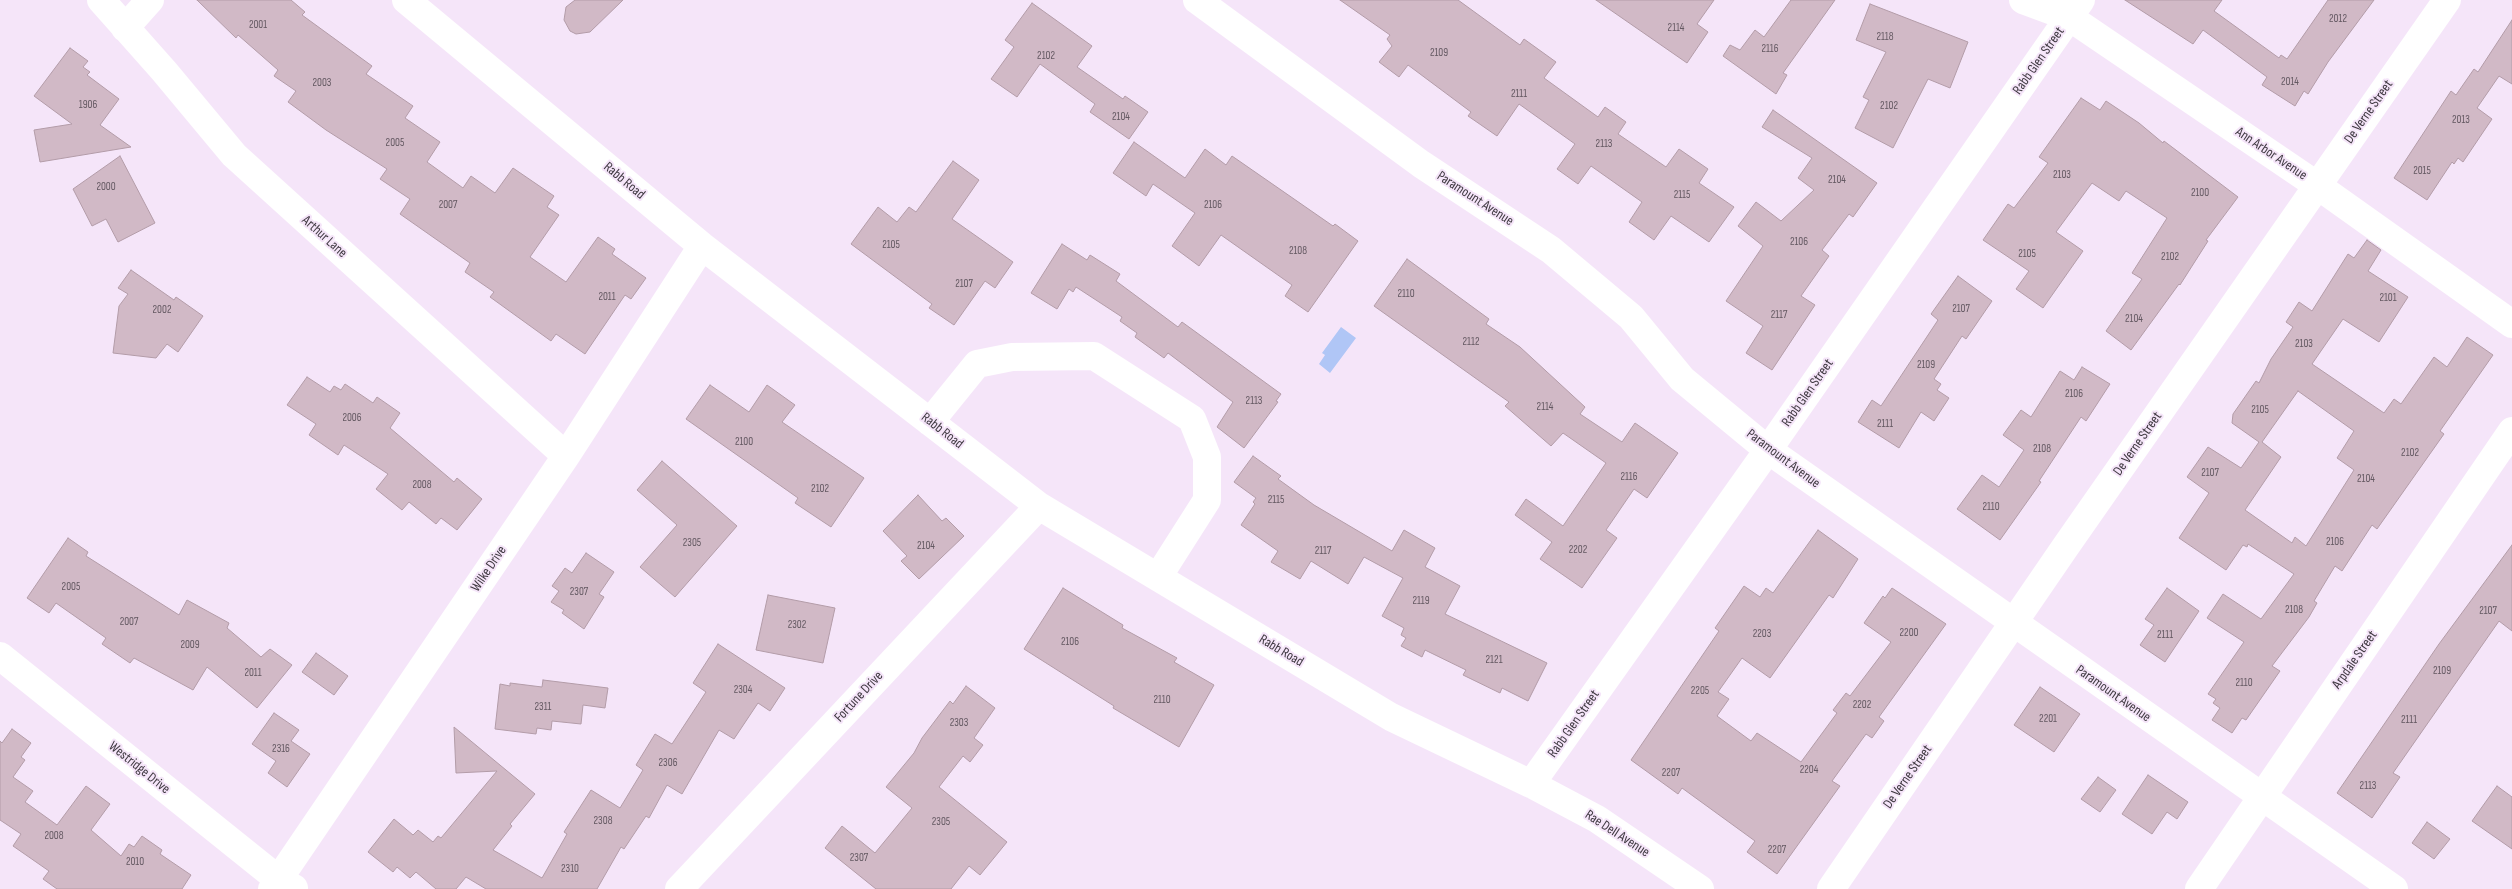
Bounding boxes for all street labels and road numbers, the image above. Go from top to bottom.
street label: Rabb Glen Street [2010,24,2068,98]
street label: De Verne Street [2341,77,2397,147]
street label: Ann Arbor Avenue [2232,124,2310,184]
street label: Rabb Road [600,159,648,203]
street label: Paramount Avenue [1434,168,1516,230]
street label: Arthur Lane [298,212,350,262]
street label: Rabb Glen Street [1779,356,1837,430]
street label: Rabb Road [918,409,966,453]
street label: De Verne Street [2110,409,2166,479]
street label: Paramount Avenue [1743,426,1823,492]
street label: Wilke Drive [468,543,510,595]
street label: Arpdale Street [2329,628,2381,692]
street label: Rabb Road [1256,631,1306,671]
street label: Paramount Avenue [2072,662,2154,726]
street label: Fortune Drive [831,668,887,726]
street label: Rabb Glen Street [1545,687,1603,761]
street label: Westridge Drive [105,738,173,798]
street label: De Verne Street [1880,742,1936,812]
street label: Rae Dell Avenue [1582,807,1652,861]

